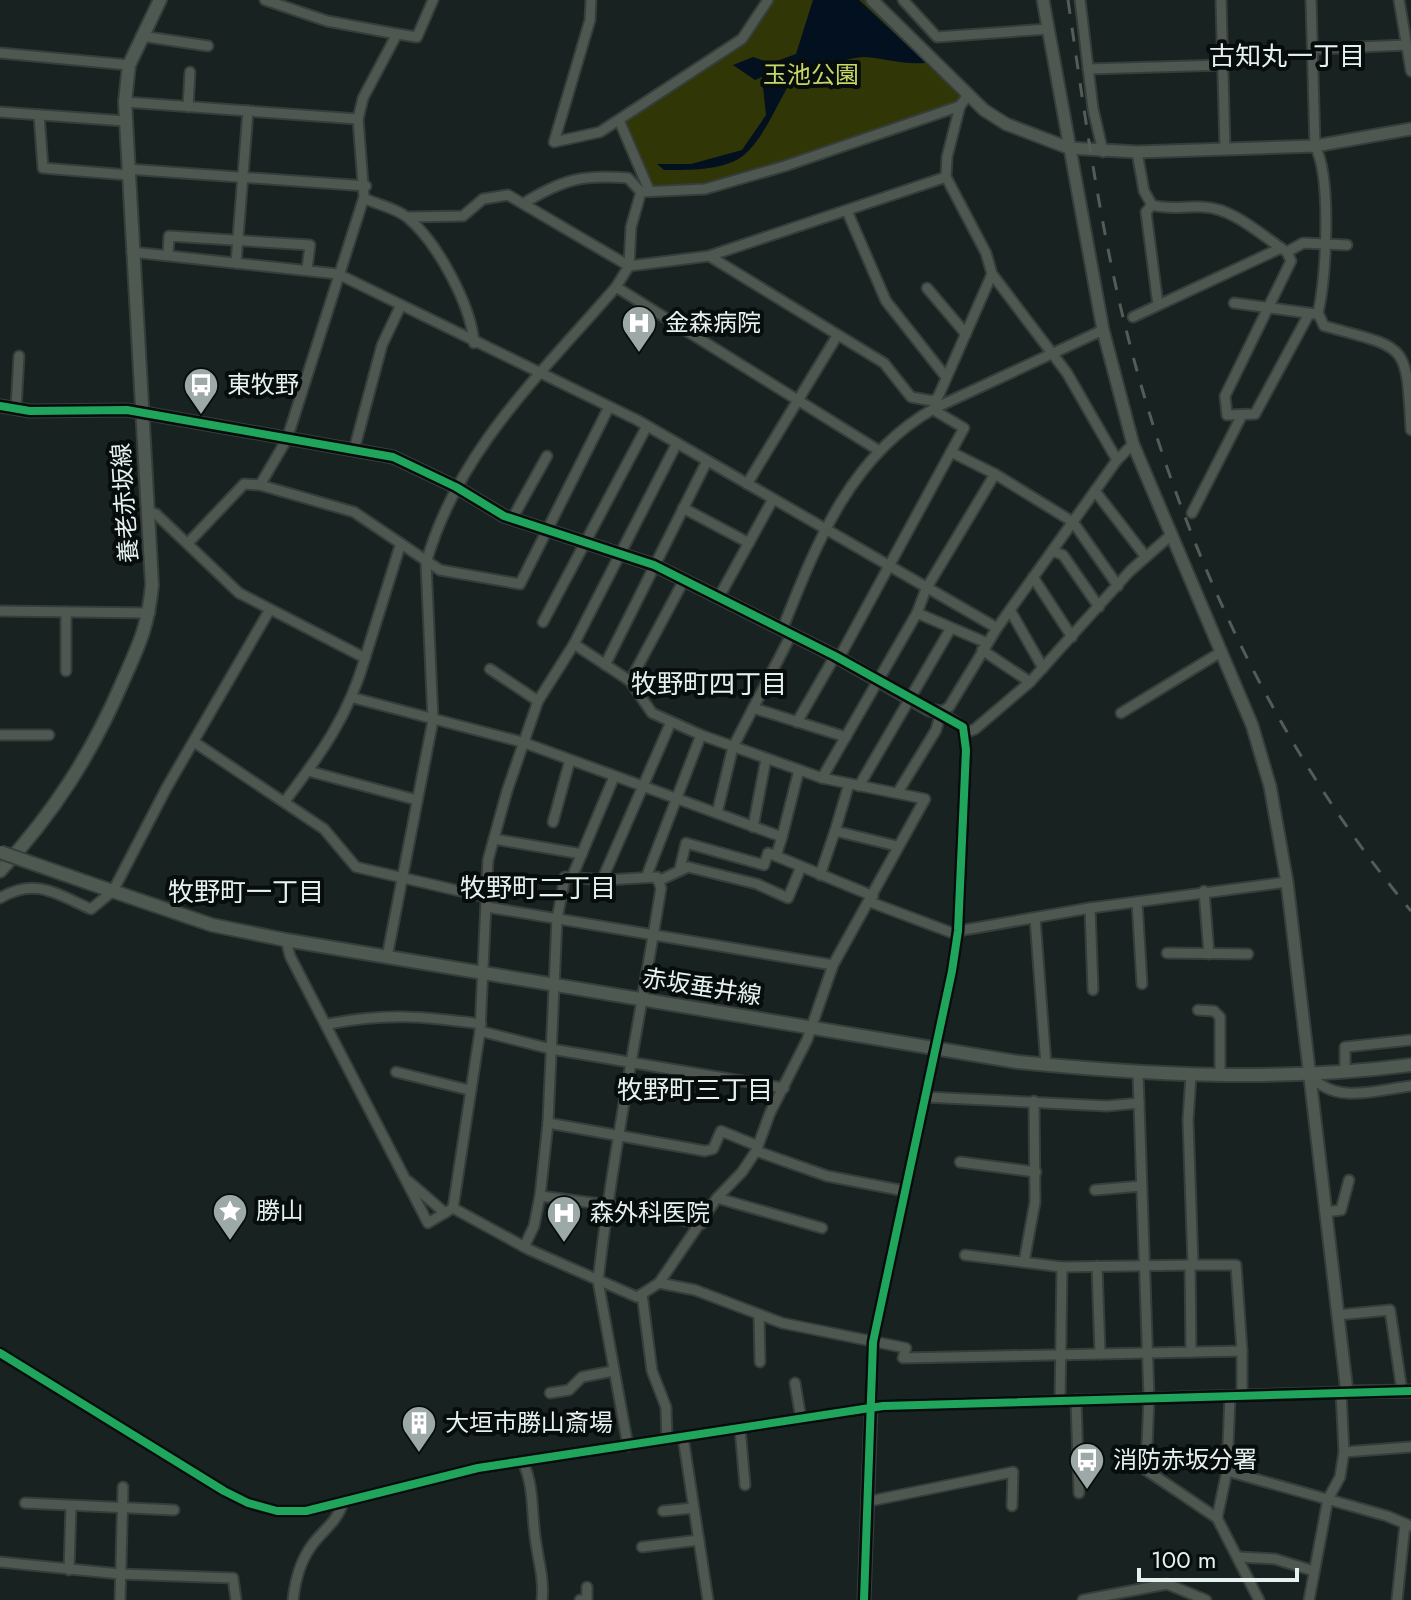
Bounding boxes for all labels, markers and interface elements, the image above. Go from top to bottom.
district label: 古知丸一丁目 [1209,37,1365,75]
park label: 玉池公園 [763,57,859,92]
hospital icon: 金森病院 [620,304,658,354]
place label: 金森病院 [665,305,761,340]
bus stop icon: 東牧野 [182,366,220,416]
place label: 東牧野 [227,367,299,402]
street label: 養老赤坂線 [103,442,146,564]
district label: 牧野町四丁目 [631,665,787,703]
district label: 牧野町二丁目 [460,869,616,907]
district label: 牧野町一丁目 [168,873,324,911]
street label: 赤坂垂井線 [640,960,764,1013]
district label: 牧野町三丁目 [617,1071,773,1109]
place icon: 勝山 [211,1192,249,1242]
place label: 勝山 [256,1193,304,1228]
hospital icon: 森外科医院 [545,1194,583,1244]
place label: 森外科医院 [590,1195,710,1230]
building icon: 大垣市勝山斎場 [400,1404,438,1454]
place label: 大垣市勝山斎場 [445,1405,613,1440]
bus stop icon: 消防赤坂分署 [1068,1441,1106,1491]
place label: 消防赤坂分署 [1113,1442,1257,1477]
scale bar [1139,1532,1297,1582]
text: 100 m [1151,1542,1217,1577]

